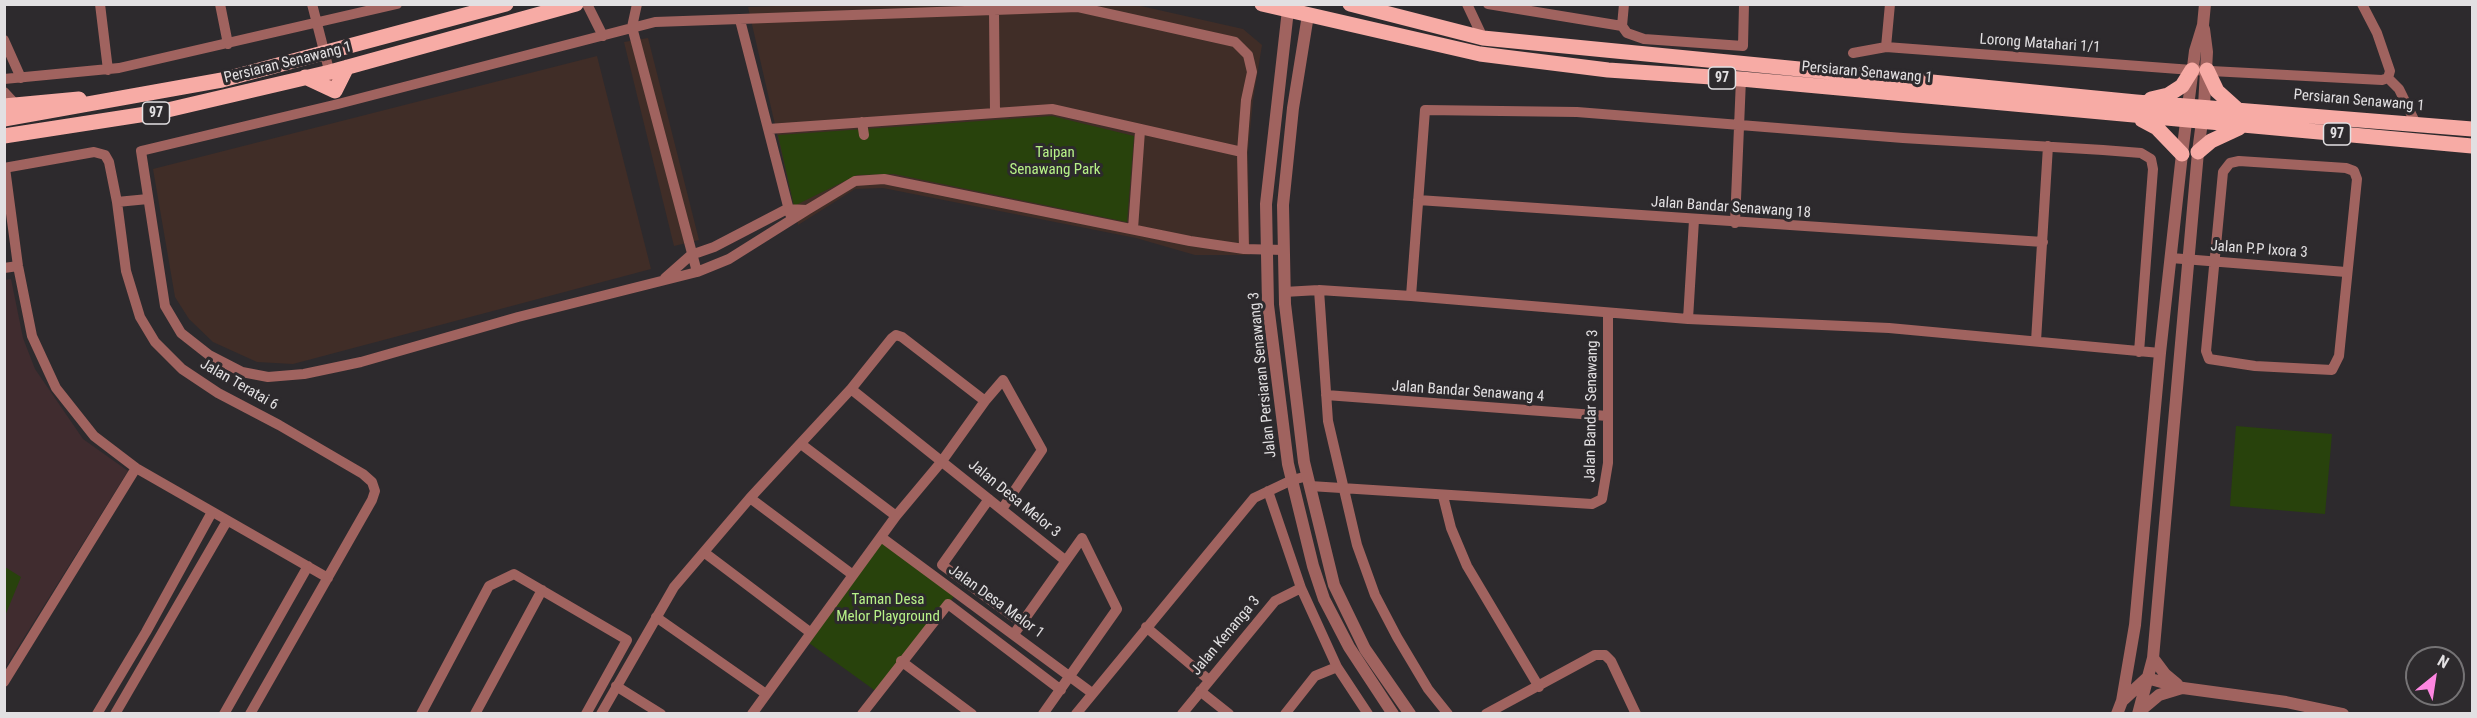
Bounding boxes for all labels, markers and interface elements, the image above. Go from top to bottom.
street label: Lorong Matahari 1/1 [1979,31,2101,57]
street label: Persiaran Senawang 1 [222,38,354,88]
street label: Persiaran Senawang 1 [1801,58,1933,88]
road number: 97 [1708,67,1736,89]
street label: Persiaran Senawang 1 [2293,86,2425,116]
road number: 97 [142,102,170,124]
road number: 97 [2324,123,2350,145]
park label: Taipan Senawang Park [1009,144,1101,179]
street label: Jalan Bandar Senawang 18 [1650,193,1812,223]
street label: Jalan P.P Ixora 3 [2210,238,2308,262]
street label: Jalan Persiaran Senawang 3 [1245,291,1281,459]
street label: Jalan Bandar Senawang 3 [1582,329,1602,483]
street label: Jalan Teratai 6 [197,355,281,415]
street label: Jalan Bandar Senawang 4 [1391,378,1545,406]
street label: Jalan Desa Melor 3 [964,456,1064,542]
street label: Jalan Desa Melor 1 [945,561,1047,643]
park label: Taman Desa Melor Playground [836,591,940,626]
street label: Jalan Kenanga 3 [1188,593,1264,679]
north arrow [2405,646,2465,706]
text: N [2434,651,2452,672]

